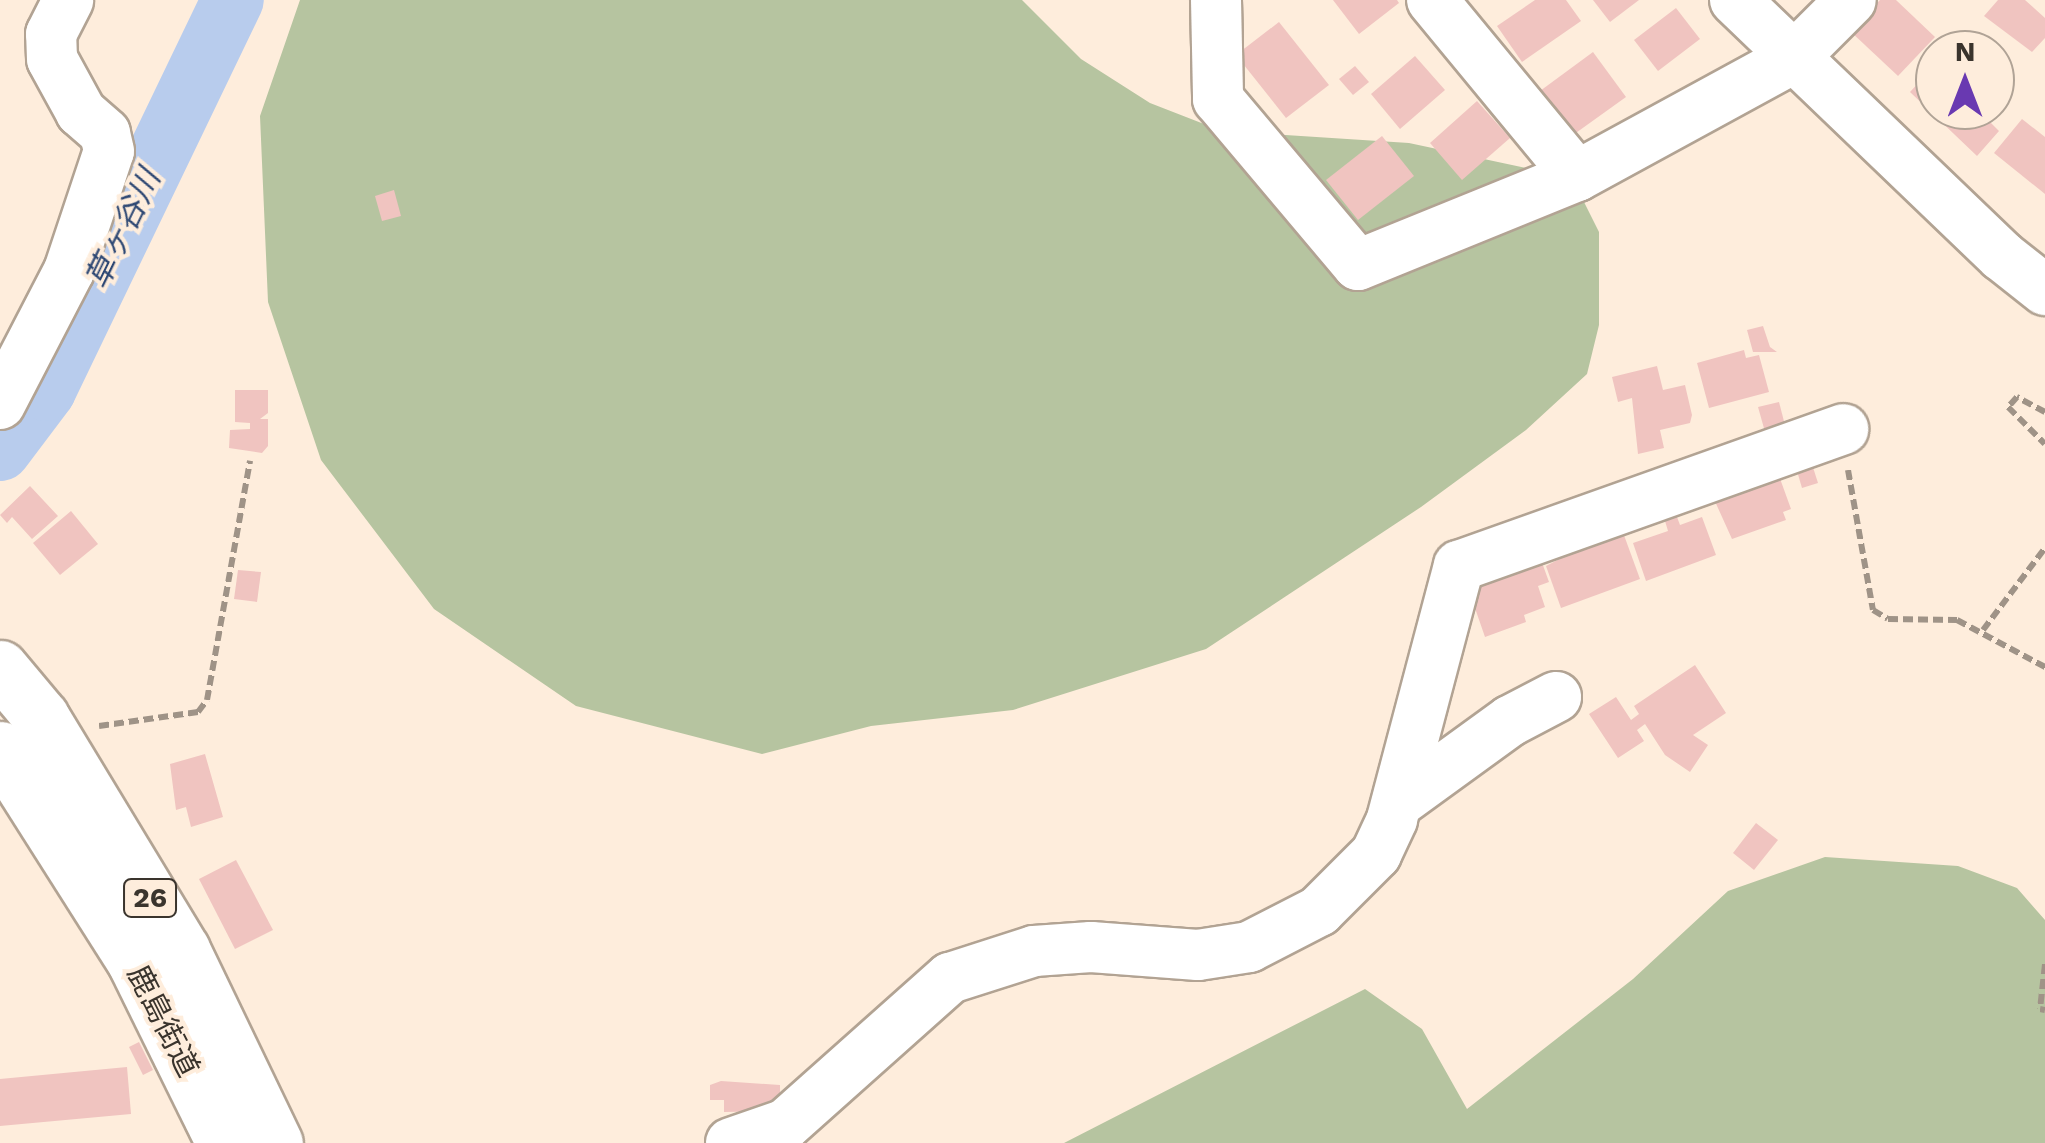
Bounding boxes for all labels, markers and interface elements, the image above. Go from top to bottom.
north arrow [1915,30,2015,130]
text: N [1955,35,1975,68]
water label: 草ヶ谷川 [78,163,168,295]
road number: 26 [122,875,178,921]
street label: 鹿島街道 [120,959,206,1083]

